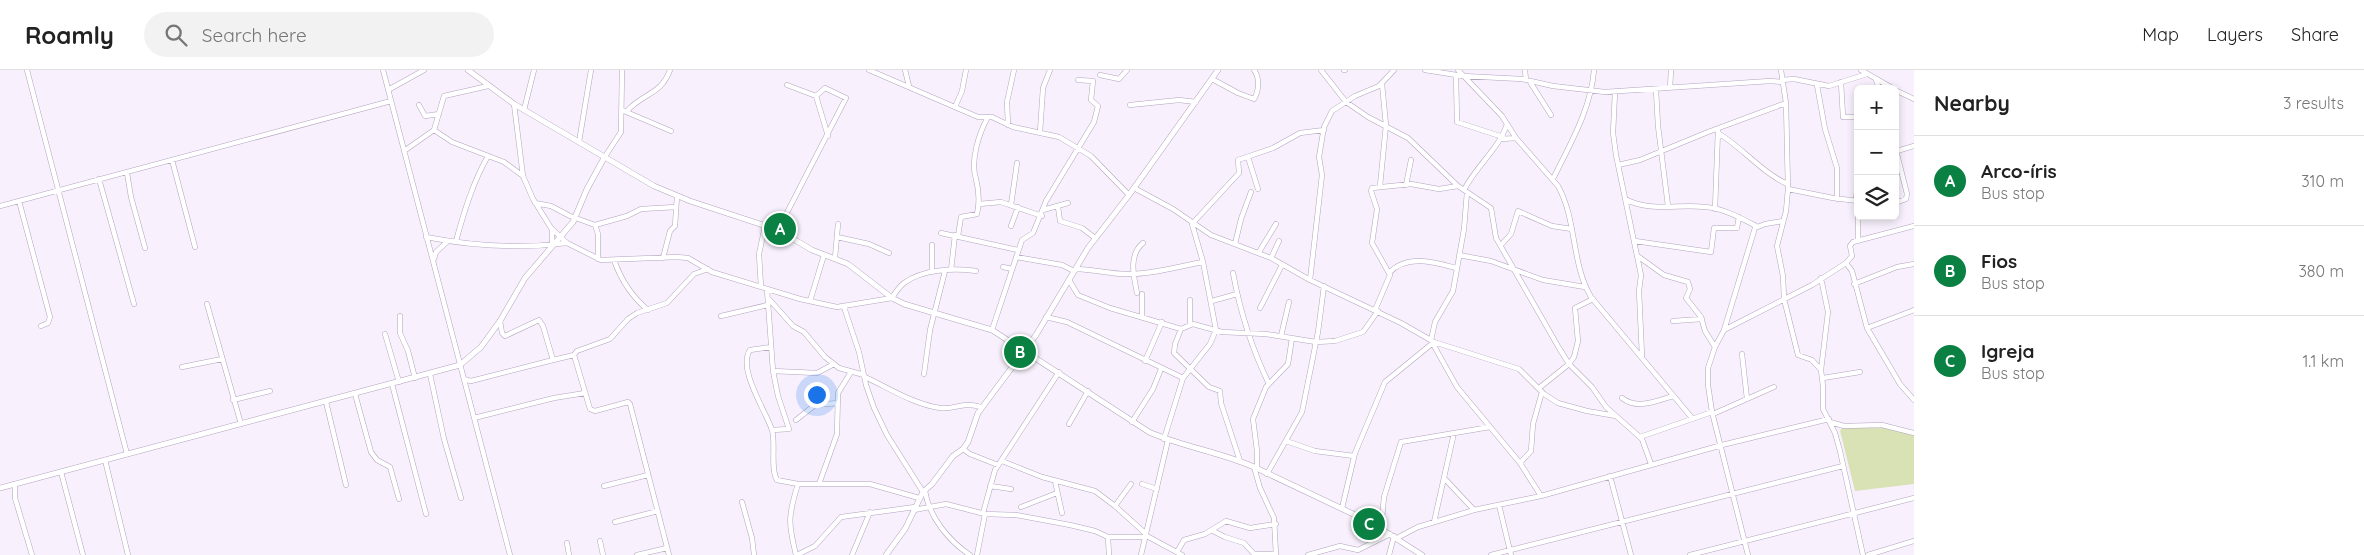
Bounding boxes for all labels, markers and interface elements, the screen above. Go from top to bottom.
search box [144,12,494,57]
text: Roamly [25,20,114,50]
icon: search [162,21,190,49]
text: Search here [202,23,307,47]
text: Map [2142,23,2179,46]
text: Layers [2207,23,2263,46]
text: Share [2291,23,2339,46]
map controls [1854,85,1899,220]
button: + [1854,85,1899,130]
text: Nearby [1934,90,2010,116]
text: 3 results [2283,93,2344,113]
button: − [1854,130,1899,175]
text: Arco-íris [1981,159,2057,183]
text: A [1945,171,1955,191]
text: 310 m [2301,171,2344,191]
button: layers [1854,175,1899,220]
text: Bus stop [1981,183,2045,203]
pin: A [764,210,796,248]
text: Fios [1981,249,2017,273]
text: B [1945,261,1955,281]
text: 380 m [2298,261,2344,281]
text: Bus stop [1981,273,2045,293]
pin: B [1004,333,1036,371]
text: Igreja [1981,339,2035,363]
text: C [1945,351,1955,371]
text: 1.1 km [2302,351,2344,371]
text: Bus stop [1981,363,2045,383]
your location [804,382,830,408]
pin: C [1353,505,1385,543]

